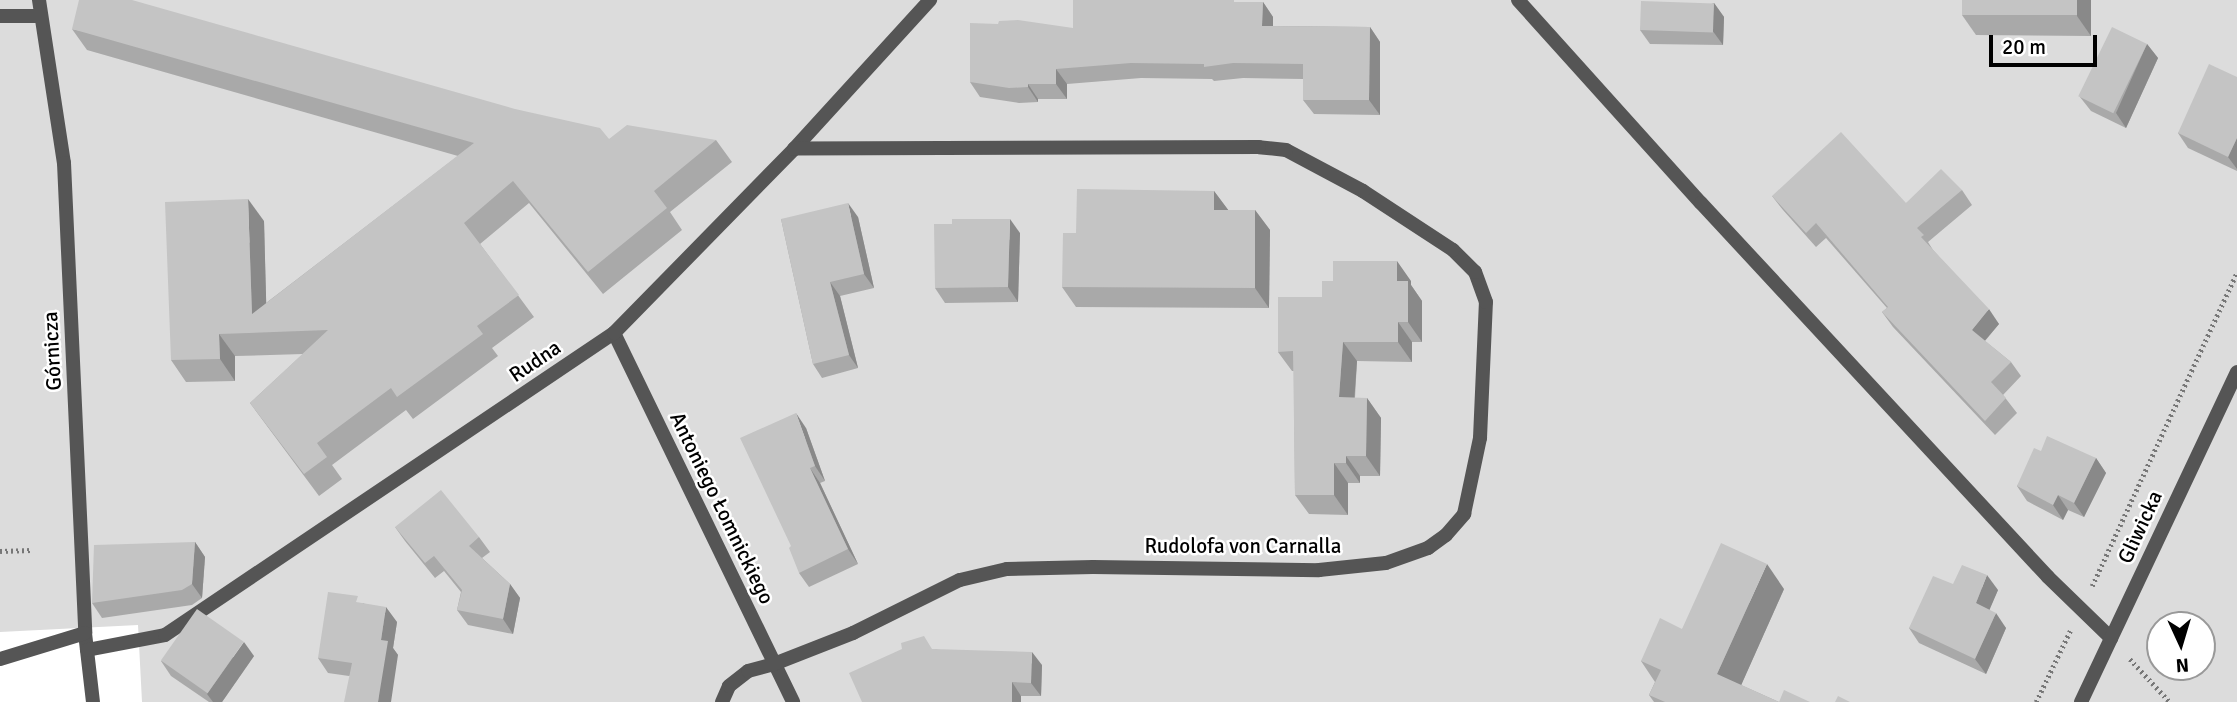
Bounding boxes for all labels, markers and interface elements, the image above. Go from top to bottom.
scale bar [1992,21,2100,65]
text: 20 m [2002,34,2046,60]
street label: Górnicza [37,311,67,391]
street label: Rudna [504,335,566,387]
street label: Antoniego Łomnickiego [665,408,779,608]
street label: Gliwicka [2112,487,2168,567]
street label: Rudolofa von Carnalla [1145,533,1341,559]
north arrow [2146,611,2216,681]
text: N [2175,653,2190,677]

